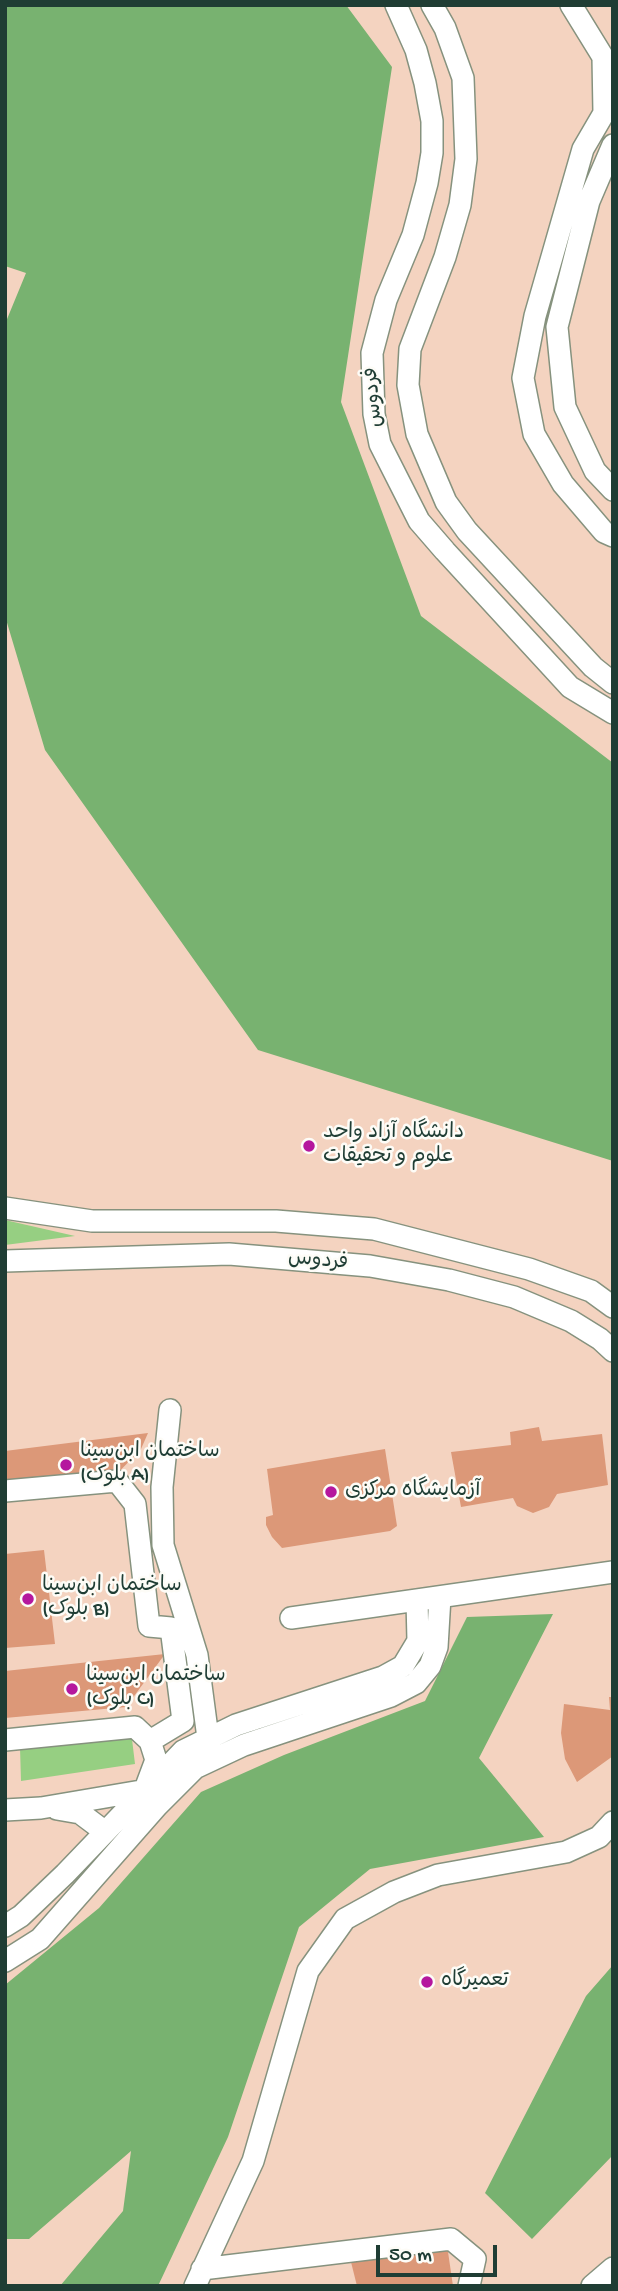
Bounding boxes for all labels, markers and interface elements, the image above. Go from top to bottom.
street label: فردوس [360,366,390,428]
place label: دانشگاه آزاد واحد علوم و تحقیقات [323,1121,464,1171]
marker: دانشگاه آزاد واحد علوم و تحقیقات [301,1138,317,1154]
street label: فردوس [287,1247,349,1277]
place label: ساختمان ابن‌سینا (بلوک A) [80,1440,220,1490]
marker: ساختمان ابن‌سینا (بلوک A) [58,1457,74,1473]
place label: آزمایشگاه مرکزی [345,1479,480,1505]
marker: آزمایشگاه مرکزی [323,1484,339,1500]
place label: ساختمان ابن‌سینا (بلوک B) [42,1574,182,1624]
marker: ساختمان ابن‌سینا (بلوک B) [20,1591,36,1607]
place label: ساختمان ابن‌سینا (بلوک C) [86,1664,226,1714]
marker: ساختمان ابن‌سینا (بلوک C) [64,1681,80,1697]
place label: تعمیرگاه [441,1969,509,1995]
marker: تعمیرگاه [419,1974,435,1990]
scale bar [380,2232,501,2276]
text: 50 m [389,2244,432,2269]

